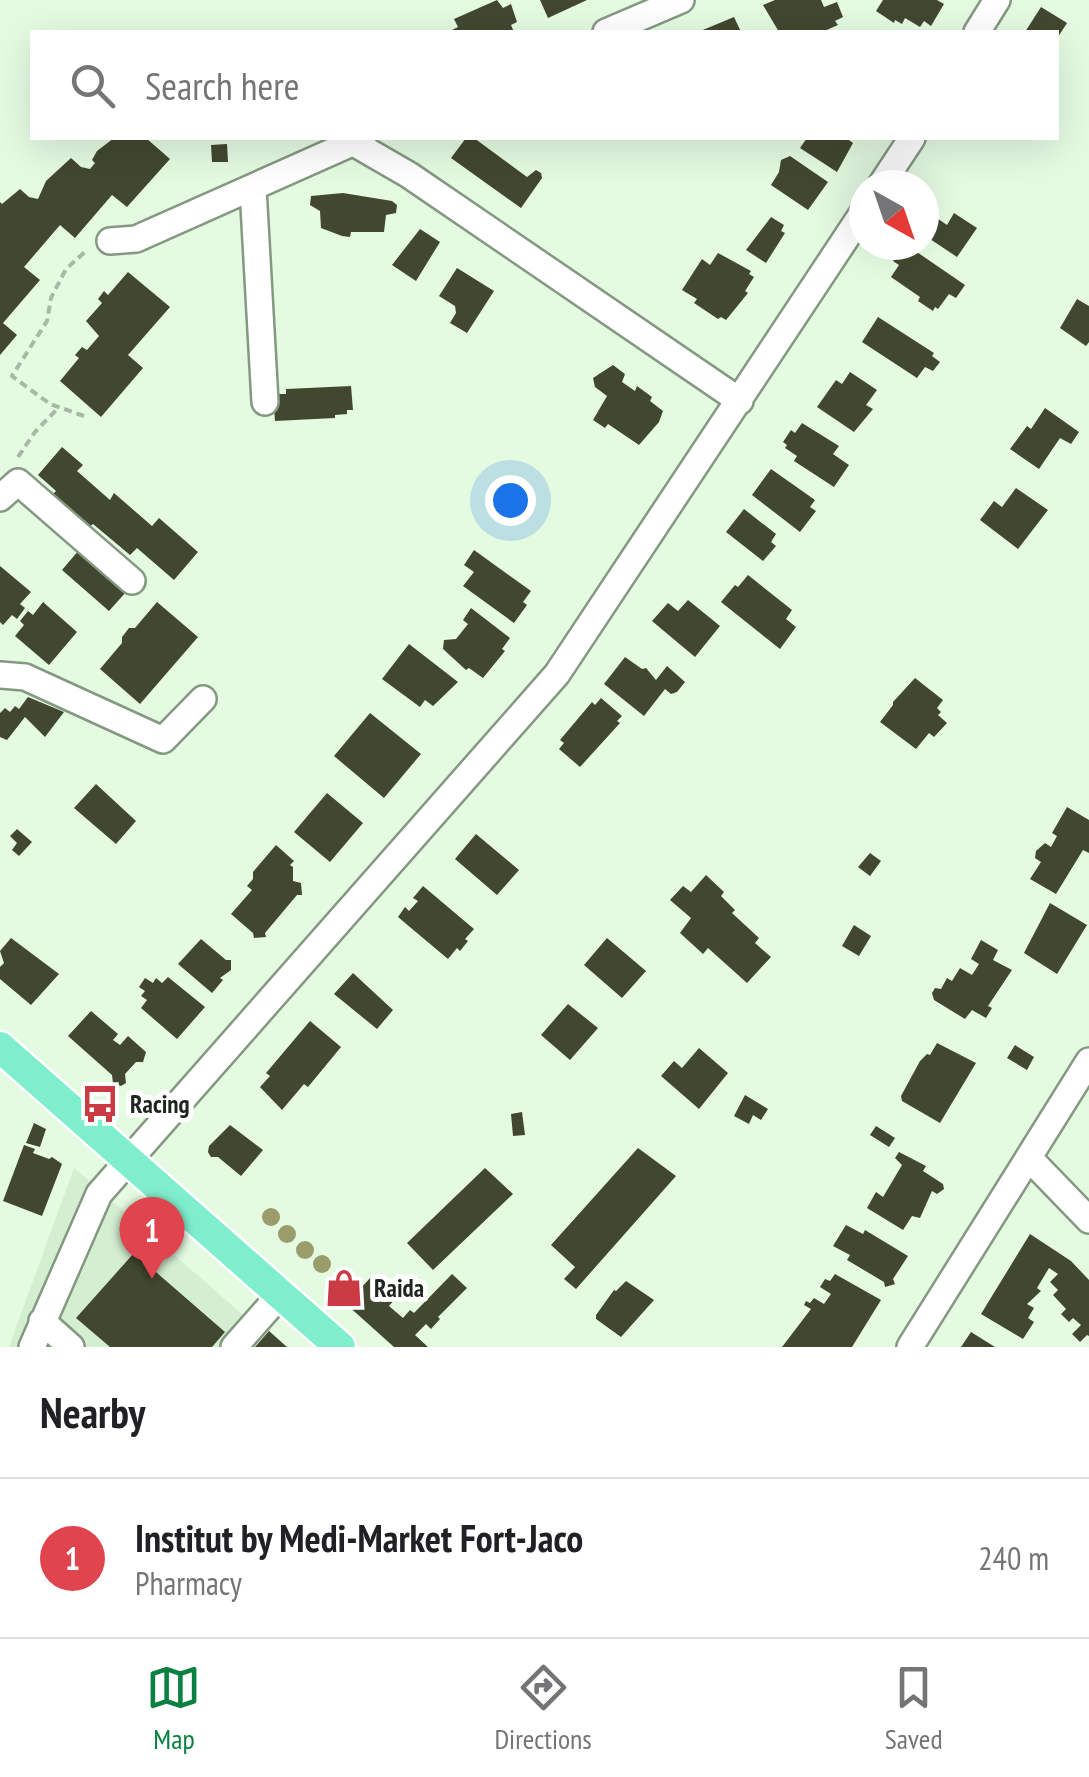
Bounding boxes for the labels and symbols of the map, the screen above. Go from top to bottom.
north arrow [849,170,939,260]
your location [485,475,536,526]
bus stop icon: Racing [79,1083,121,1125]
place label: Racing [130,1088,190,1120]
pin: 1 [120,1196,184,1279]
shop icon: Raida [323,1267,365,1309]
place label: Raida [374,1272,424,1304]

